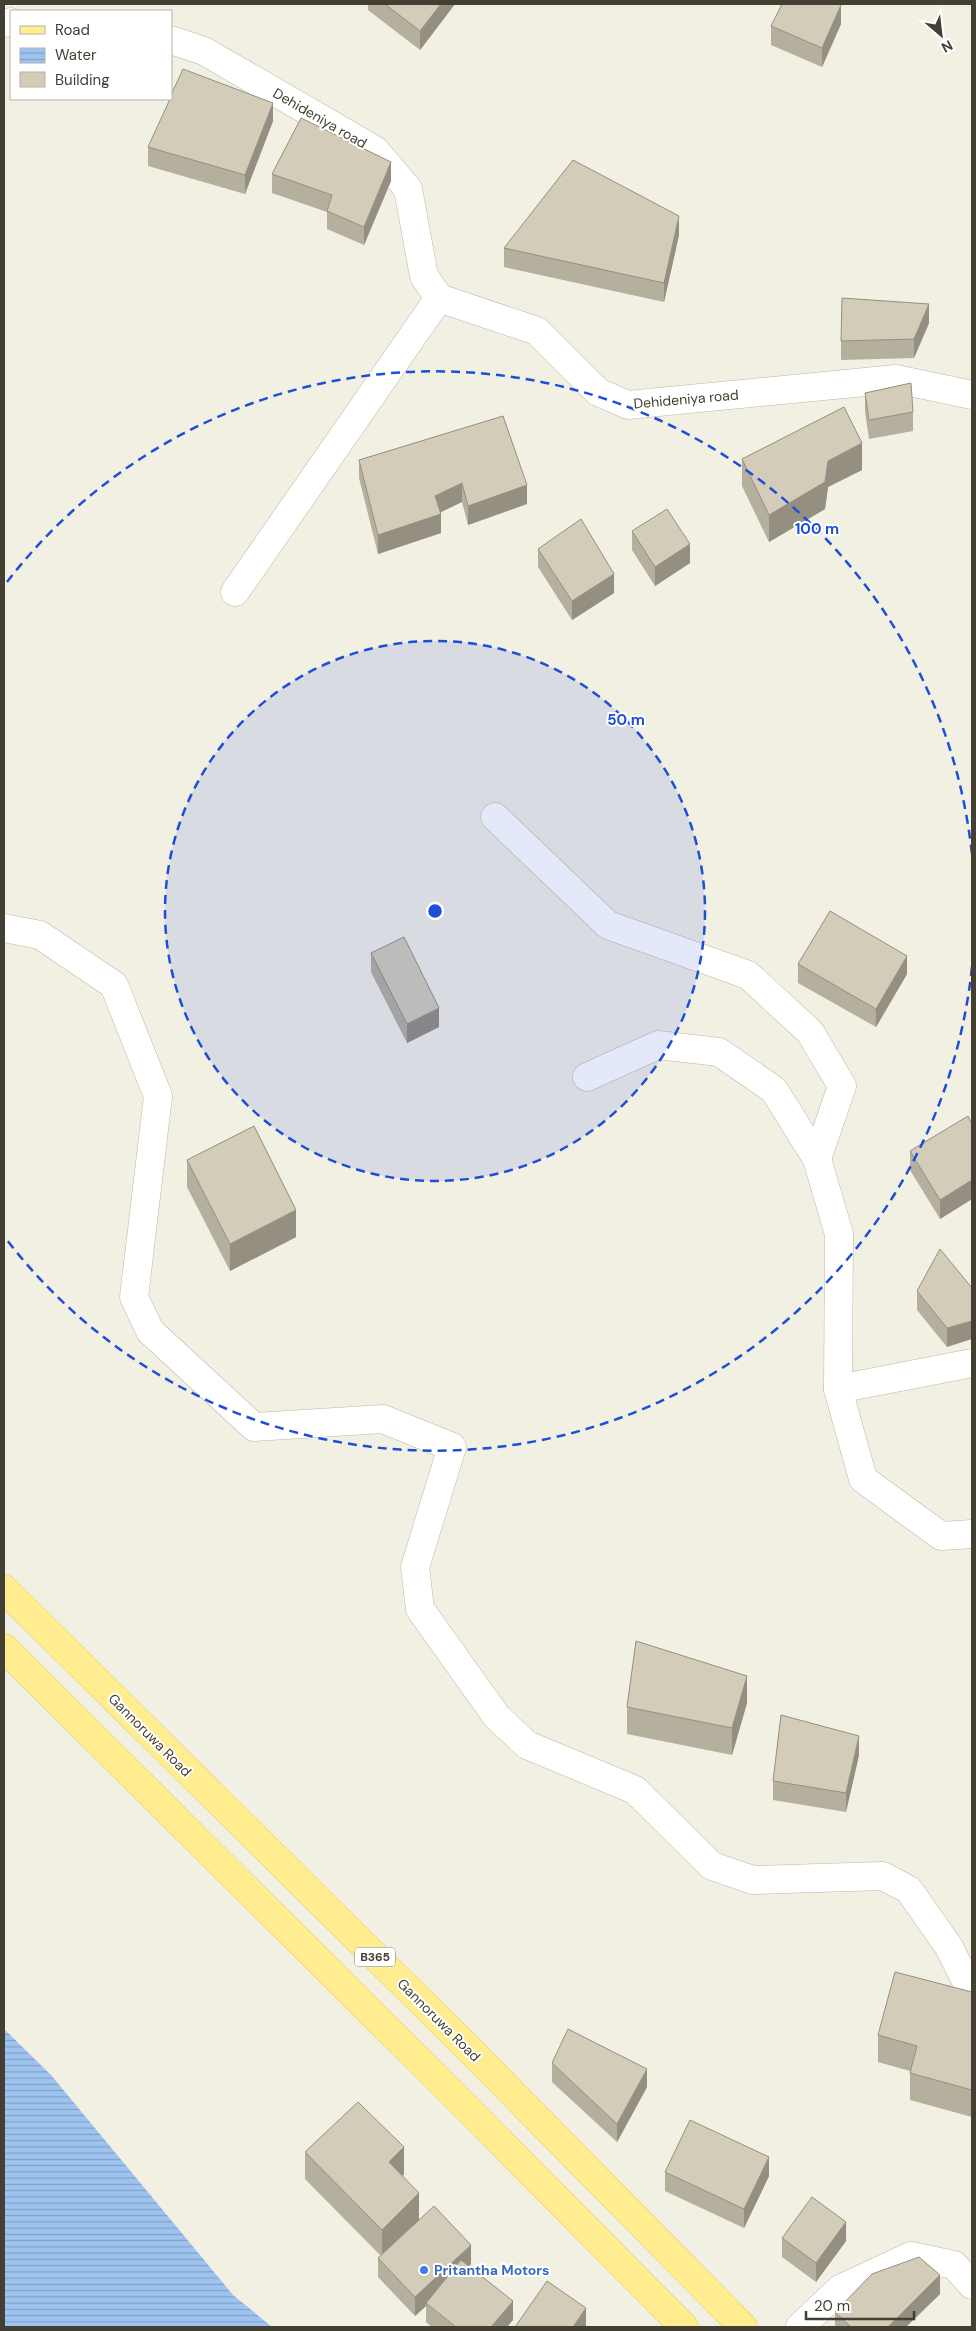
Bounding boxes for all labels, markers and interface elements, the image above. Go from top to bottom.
legend [10,10,172,100]
north arrow [916,10,966,60]
text: Road [55,20,90,40]
text: N [938,36,956,57]
text: Water [55,45,97,65]
text: Building [55,70,110,90]
street label: Dehideniya road [270,84,370,152]
street label: Dehideniya road [633,385,739,413]
text: 100 m [795,519,839,539]
text: 50 m [607,710,645,730]
centre of rings [426,902,444,920]
street label: Gannoruwa Road [105,1690,195,1780]
road number: B365 [355,1948,395,1966]
street label: Gannoruwa Road [394,1975,484,2065]
place label: Pritantha Motors [434,2261,550,2279]
marker: Pritantha Motors [418,2264,430,2276]
scale bar [806,2288,914,2320]
text: 20 m [814,2296,850,2316]

